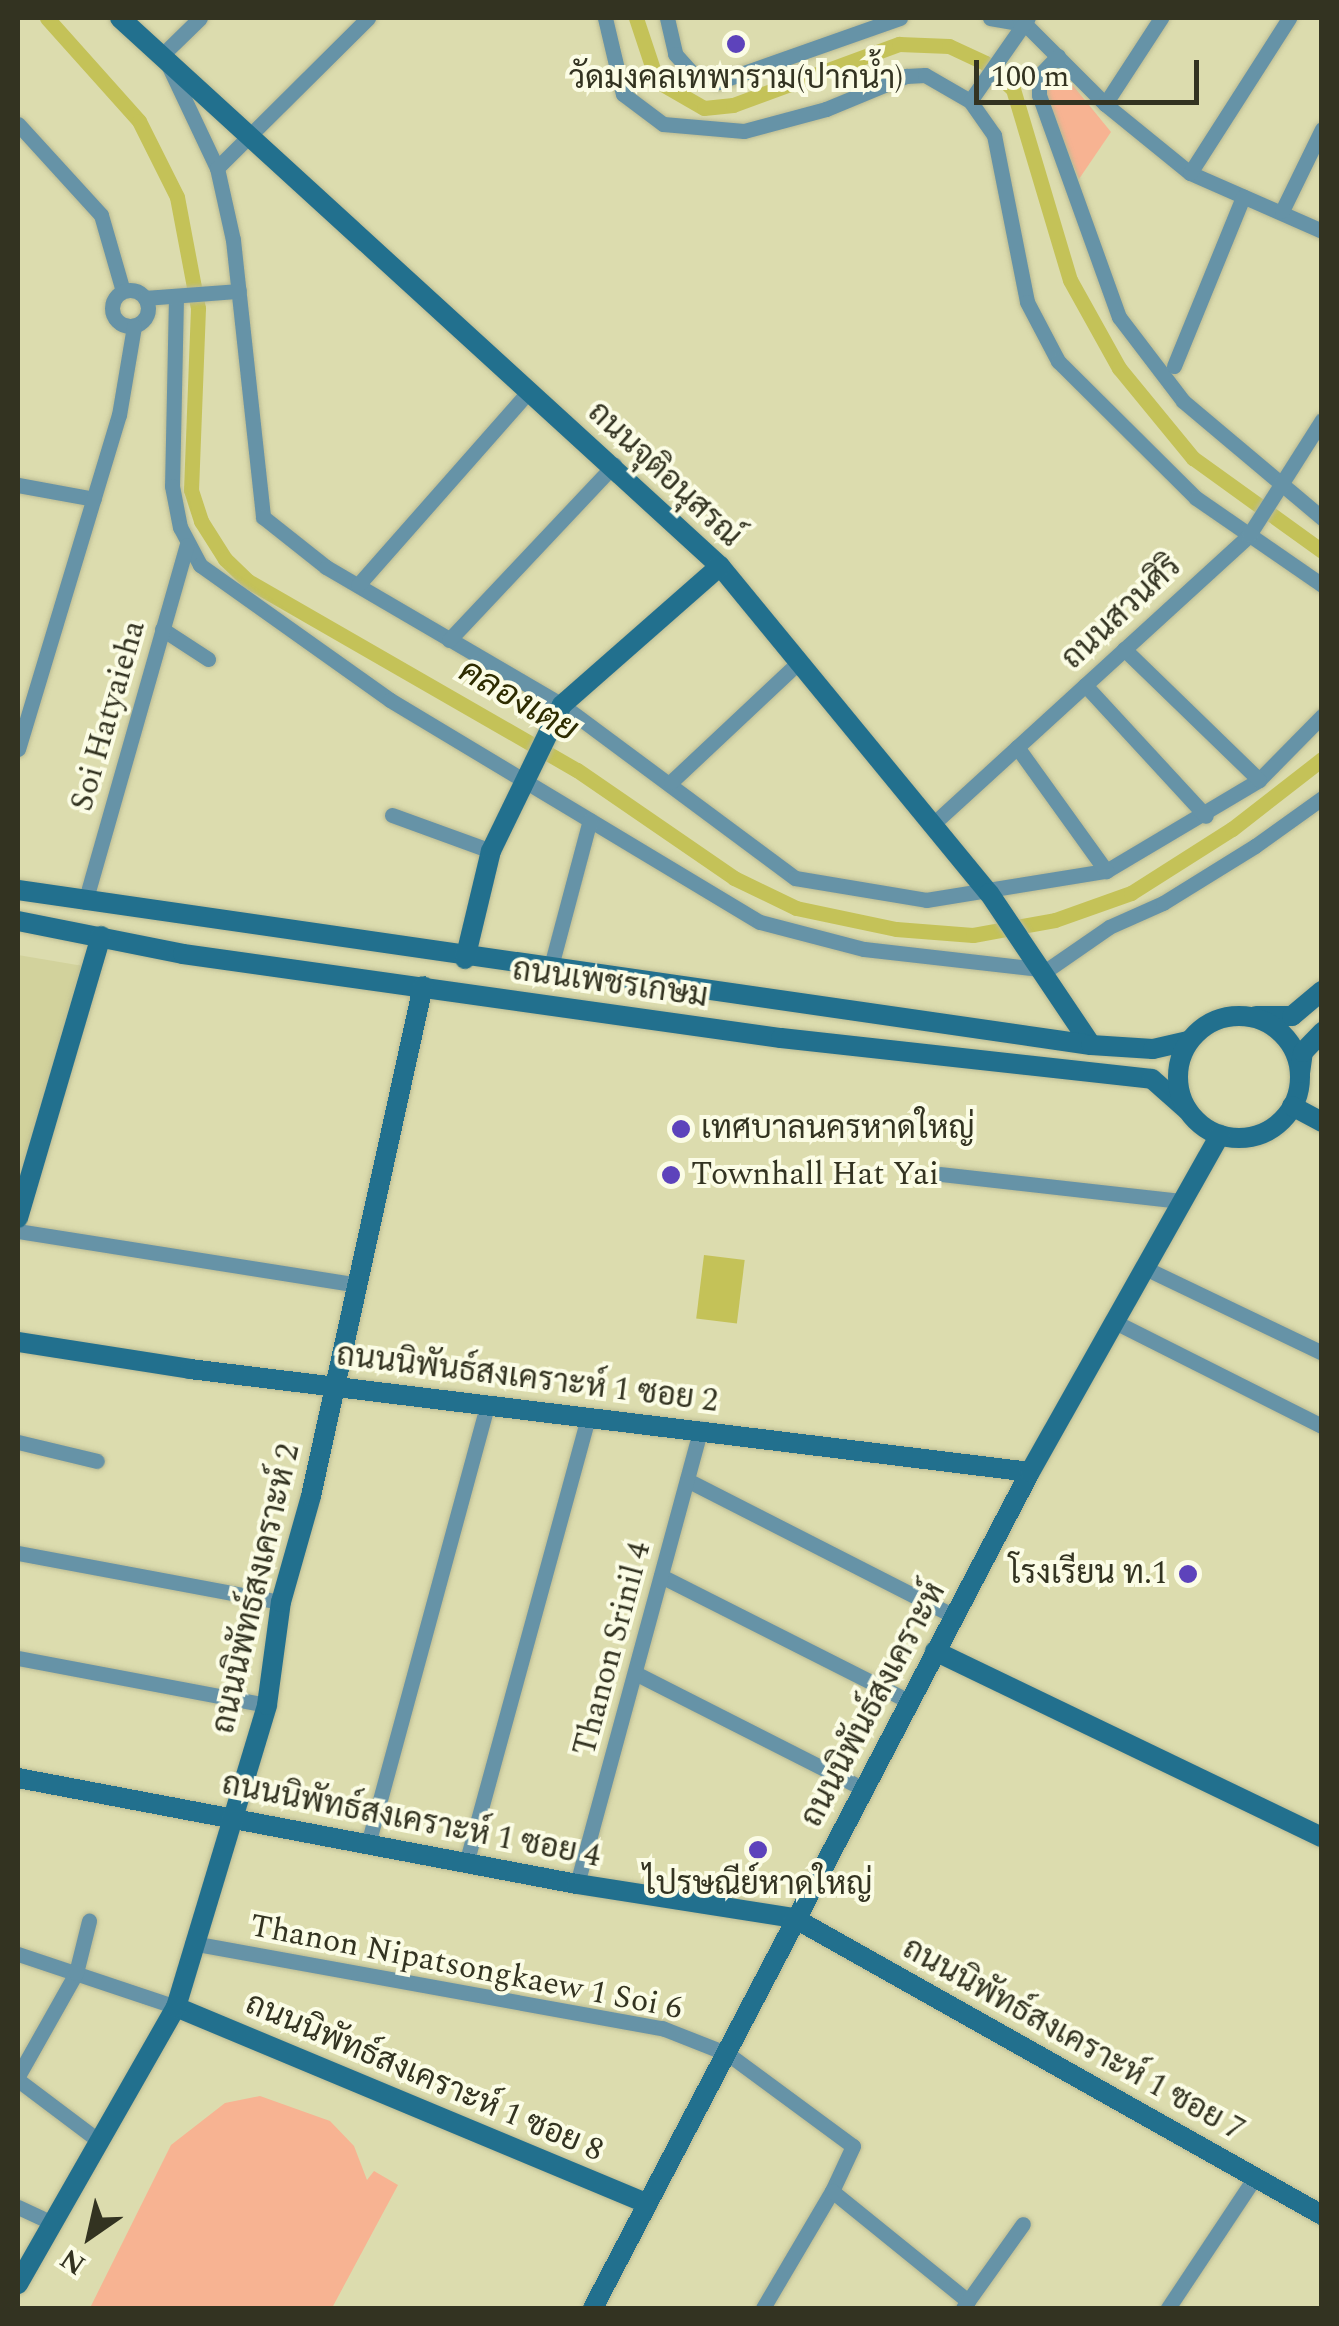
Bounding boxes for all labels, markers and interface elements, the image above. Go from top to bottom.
marker: วัดมงคลเทพาราม(ปากน้ำ) [725,33,747,55]
scale bar [979,40,1204,102]
text: 100 m [991,54,1069,100]
place label: วัดมงคลเทพาราม(ปากน้ำ) [569,60,903,98]
street label: ถนนจุติอนุสรณ์ [579,394,749,556]
street label: ถนนสวนศิริ [1054,548,1190,678]
street label: Soi Hatyaieha [63,616,155,816]
water label: คลองเตย [451,650,585,752]
street label: ถนนเพชรเกษม [510,951,710,1017]
place label: เทศบาลนครหาดใหญ่ [701,1110,975,1148]
marker: เทศบาลนครหาดใหญ่ [670,1118,692,1140]
place label: Townhall Hat Yai [691,1156,939,1194]
marker: Townhall Hat Yai [660,1164,682,1186]
street label: ถนนนิพันธ์สงเคราะห์ 1 ซอย 2 [334,1337,720,1421]
street label: ถนนนิพัทธ์สงเคราะห์ 2 [205,1441,309,1737]
street label: Thanon Srinil 4 [566,1538,660,1760]
place label: โรงเรียน ท.1 [1009,1555,1168,1593]
marker: โรงเรียน ท.1 [1177,1563,1199,1585]
street label: ถนนนิพันธ์สงเคราะห์ [793,1576,955,1834]
street label: ถนนนิพัทธ์สงเคราะห์ 1 ซอย 4 [219,1765,603,1877]
marker: ไปรษณีย์หาดใหญ่ [747,1839,769,1861]
place label: ไปรษณีย์หาดใหญ่ [643,1866,873,1904]
street label: Thanon Nipatsongkaew 1 Soi 6 [247,1907,685,2029]
street label: ถนนนิพัทธ์สงเคราะห์ 1 ซอย 7 [895,1930,1251,2150]
street label: ถนนนิพัทธ์สงเคราะห์ 1 ซอย 8 [239,1985,609,2171]
north arrow [40,2186,140,2286]
text: N [51,2237,94,2286]

